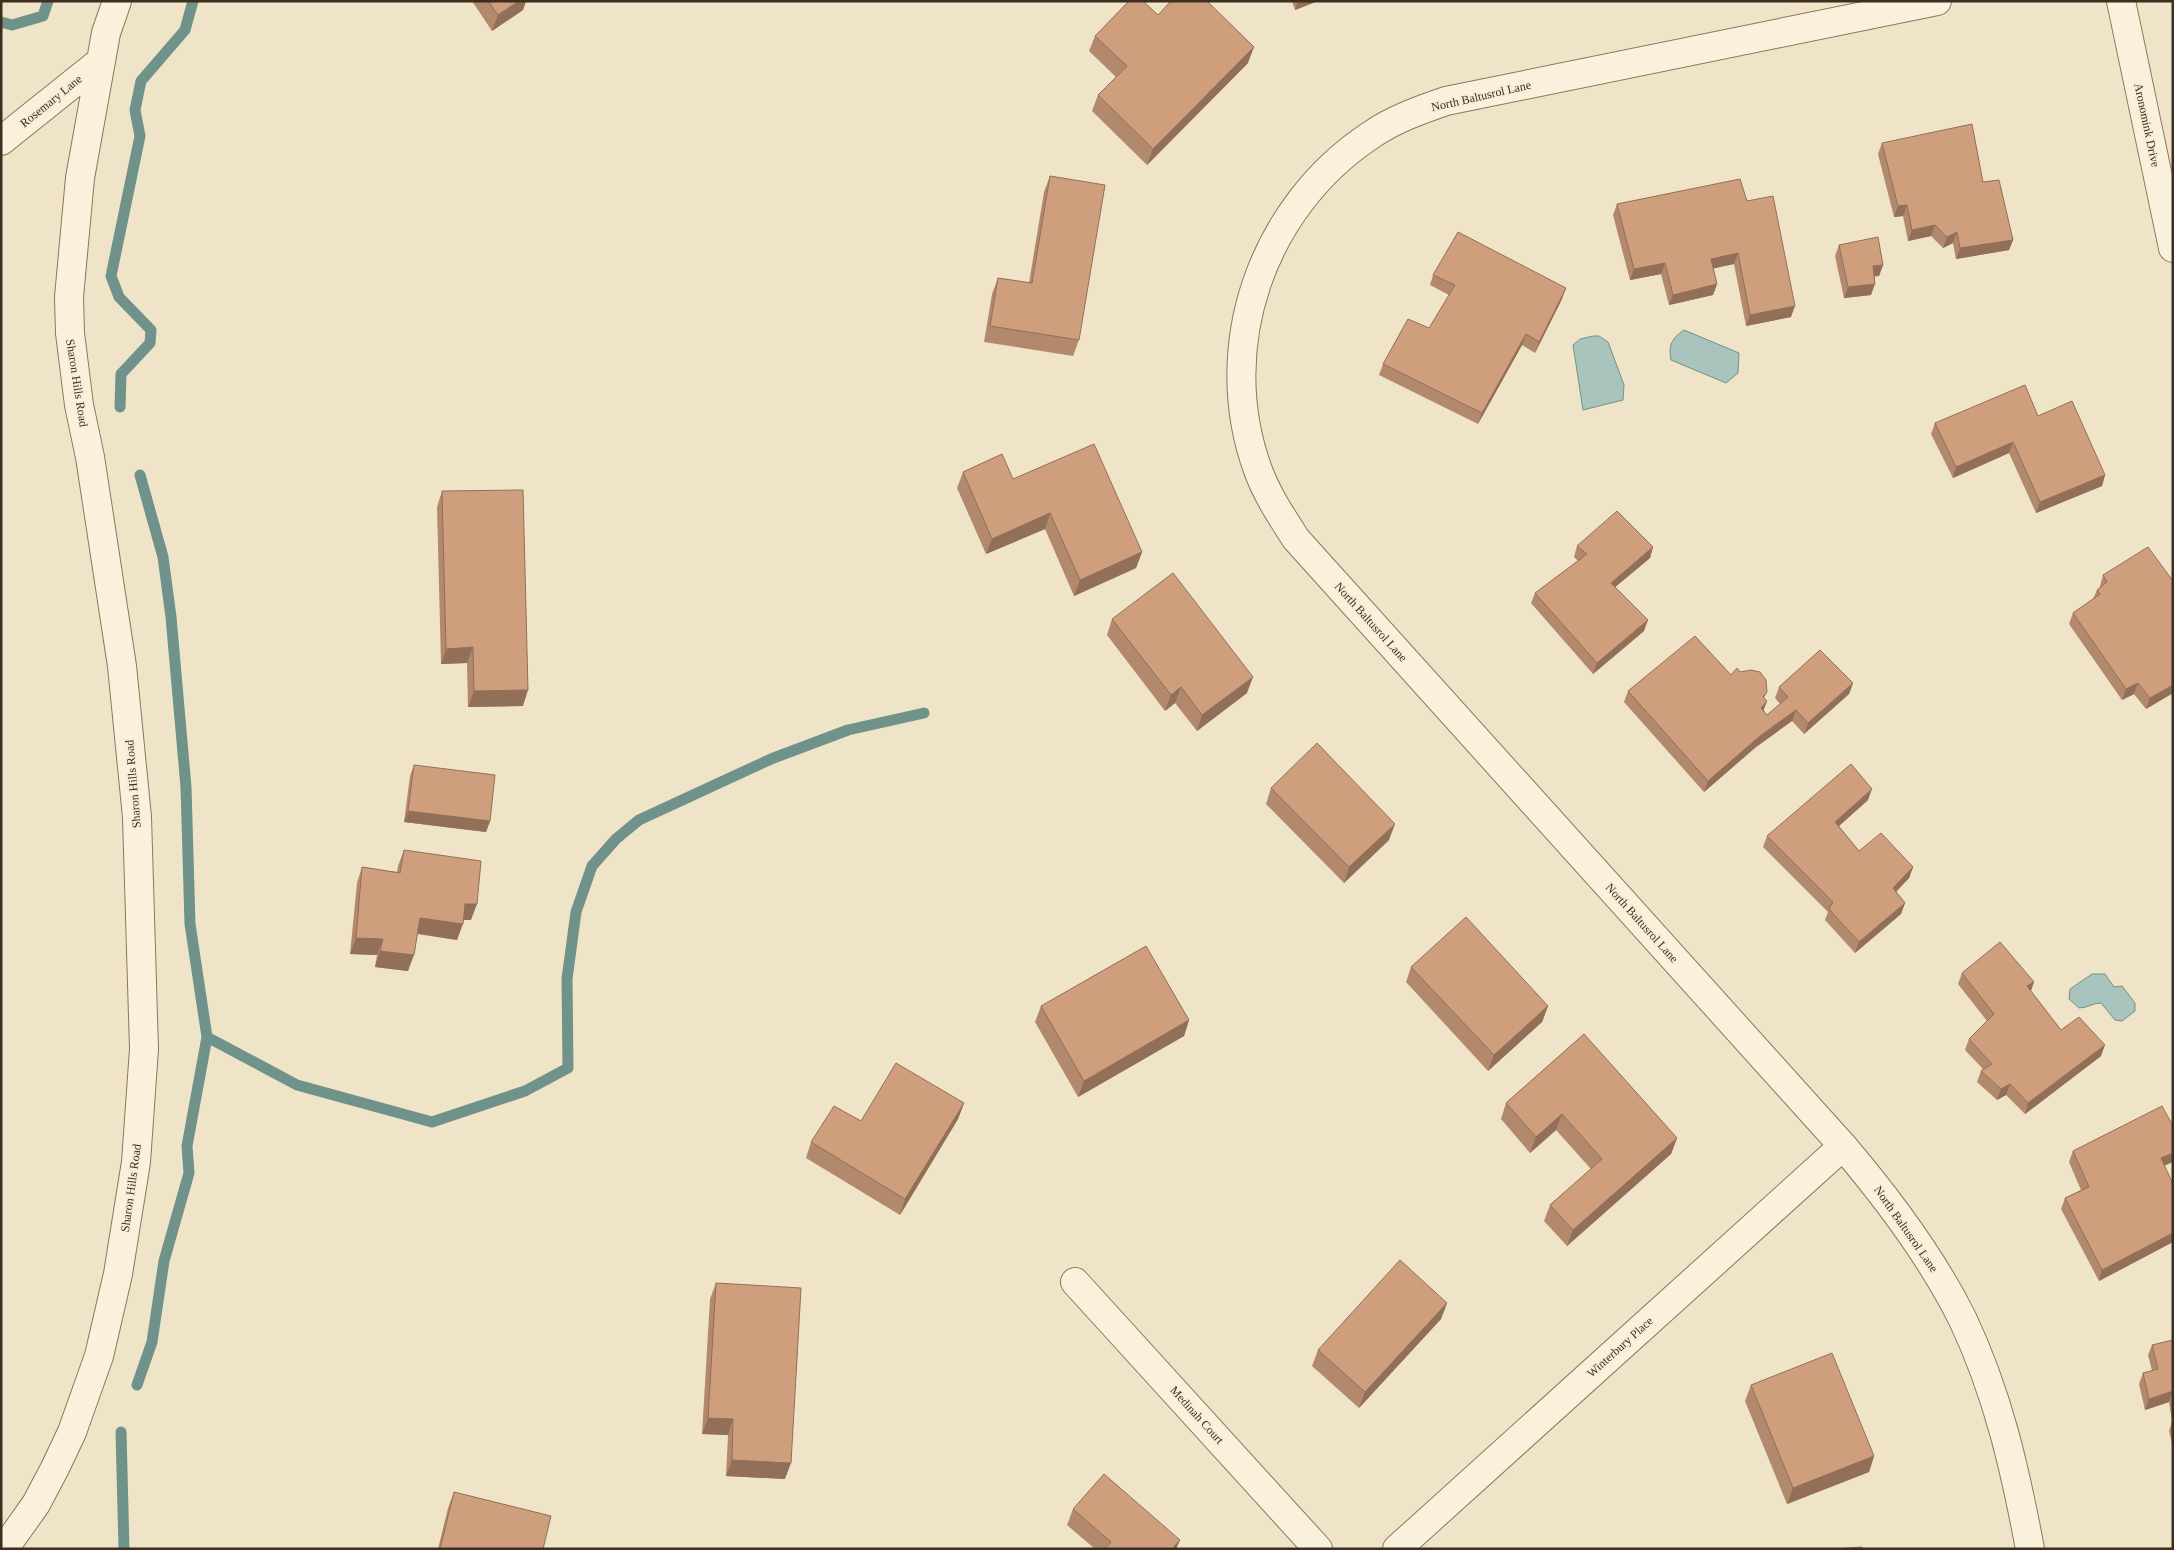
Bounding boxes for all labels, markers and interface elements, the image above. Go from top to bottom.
street label: Rosemary Lane [17,72,85,130]
street label: North Baltusrol Lane [1430,78,1532,114]
street label: Aronomink Drive [2131,82,2163,168]
street label: Sharon Hills Road [63,338,91,428]
street label: North Baltusrol Lane [1332,579,1410,665]
street label: Sharon Hills Road [122,739,144,829]
street label: North Baltusrol Lane [1603,880,1681,966]
street label: Sharon Hills Road [118,1143,144,1233]
street label: North Baltusrol Lane [1871,1183,1941,1275]
street label: Winterbury Place [1584,1314,1656,1380]
street label: Medinah Court [1167,1383,1227,1447]

